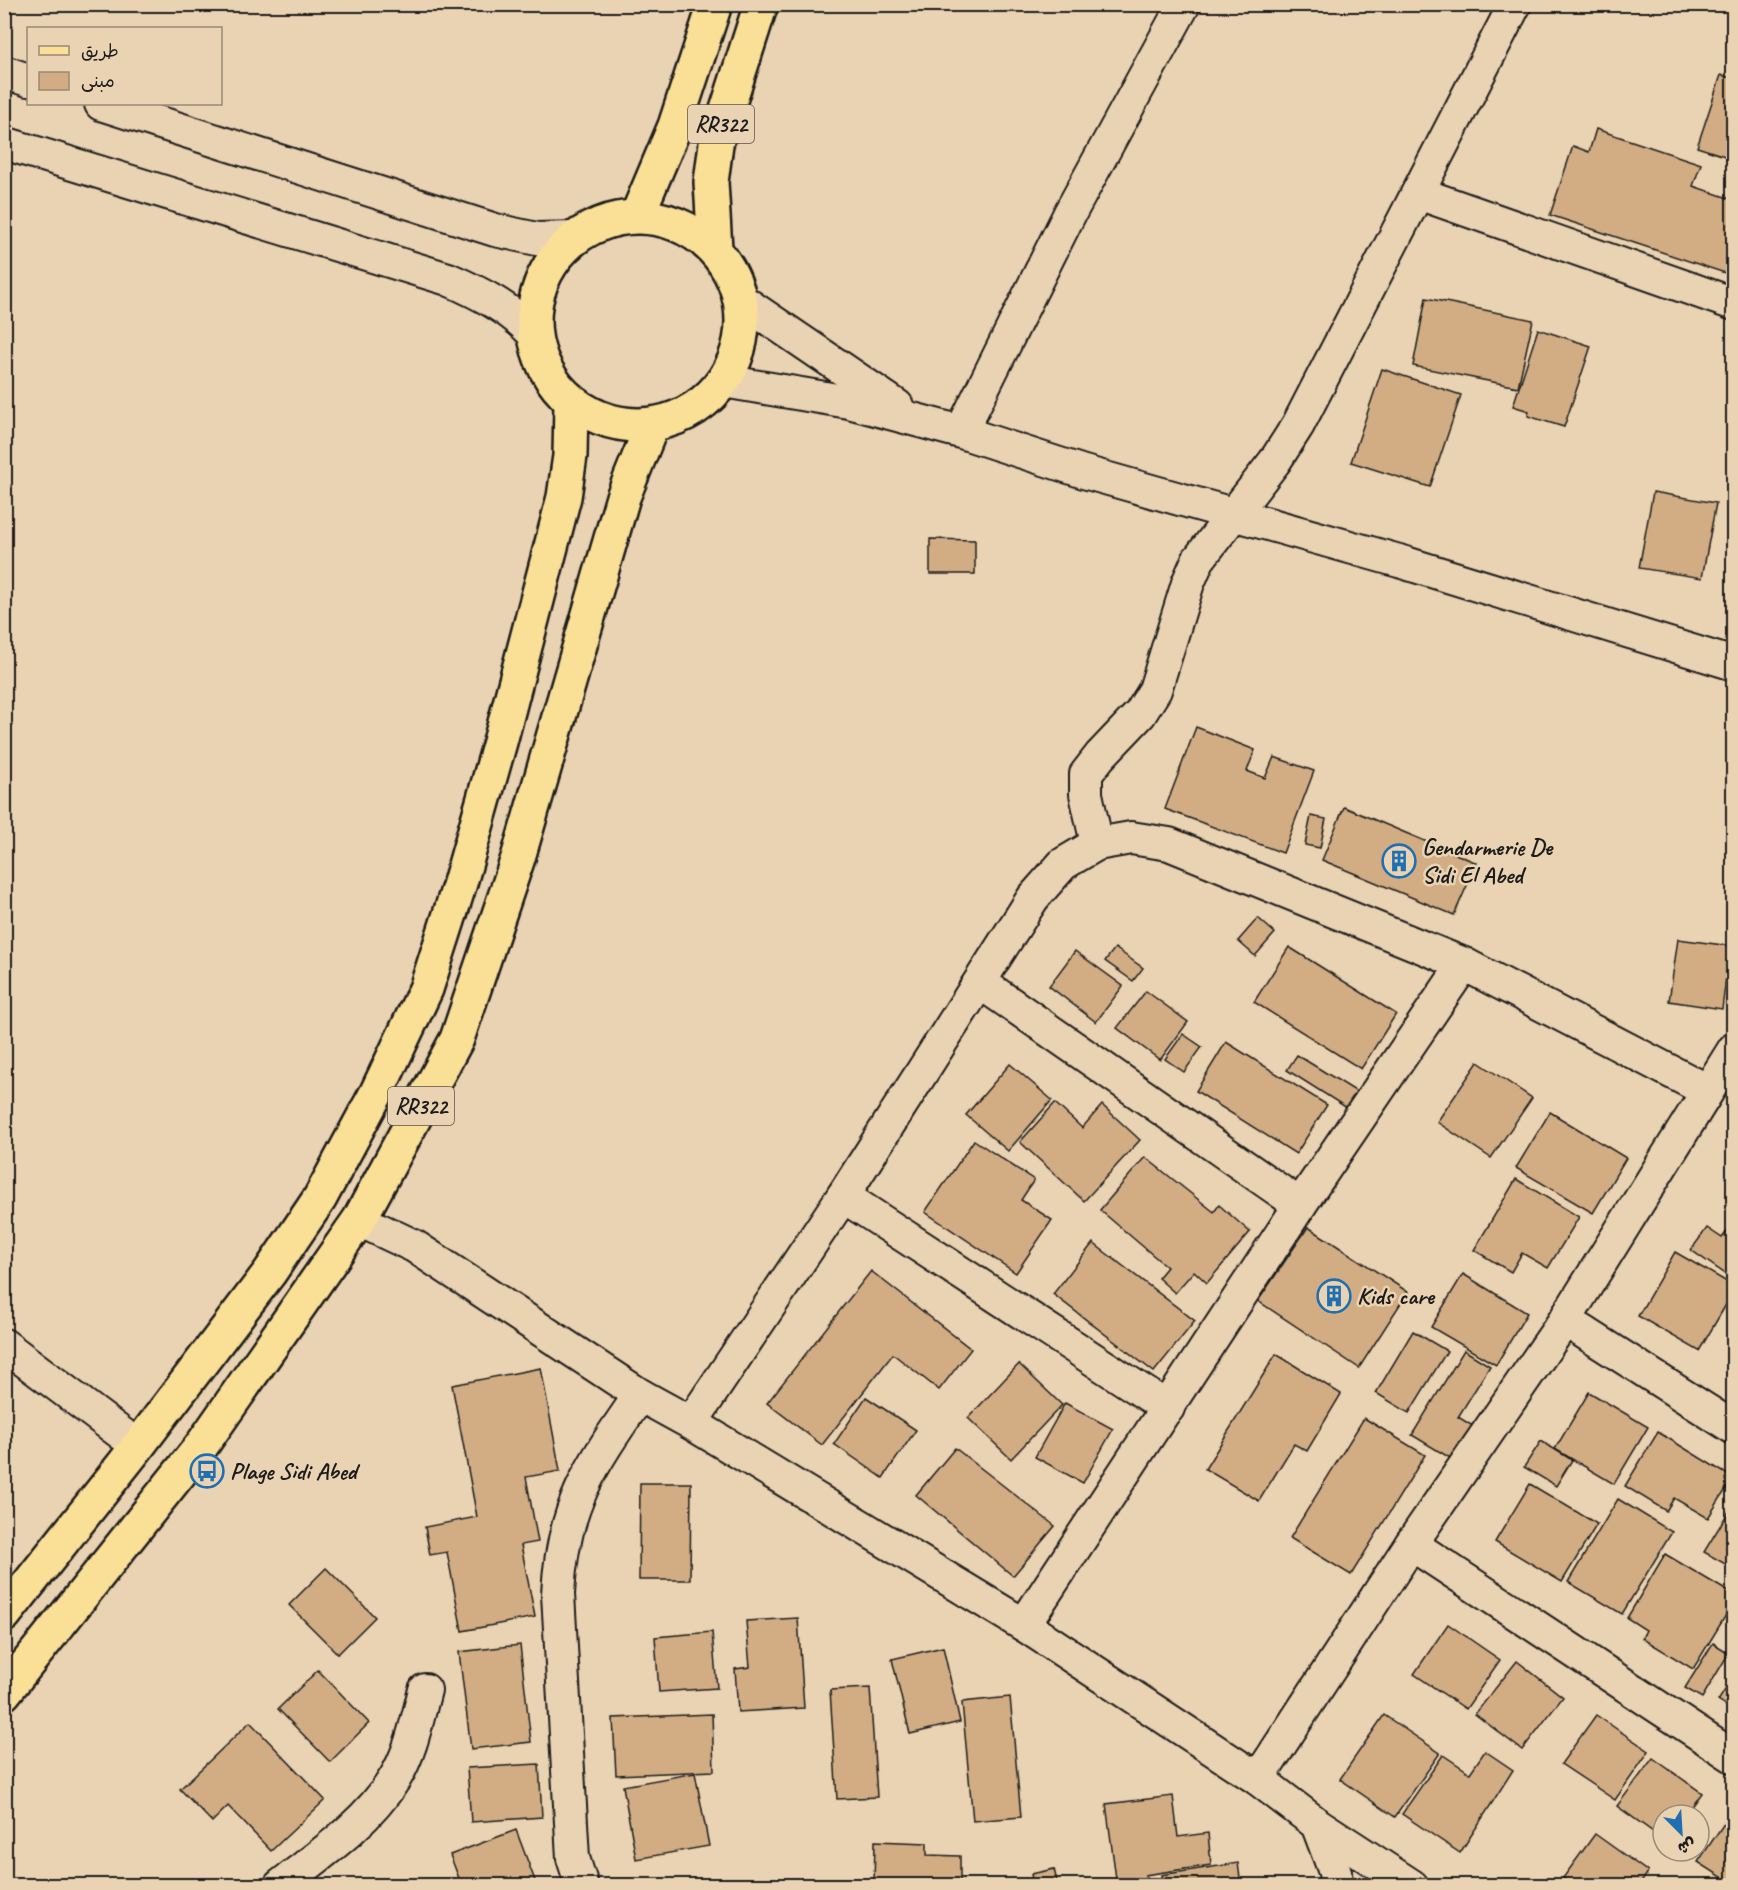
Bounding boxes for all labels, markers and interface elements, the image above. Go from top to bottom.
legend [27,27,222,105]
text: طريق [81,40,119,62]
text: مبنى [81,70,115,92]
road number: RR322 [688,105,754,143]
place label: Gendarmerie De Sidi El Abed [1422,832,1554,890]
building icon: Gendarmerie De Sidi El Abed [1381,843,1417,879]
road number: RR322 [388,1087,454,1125]
building icon: Kids care [1316,1278,1352,1314]
place label: Kids care [1357,1281,1436,1311]
bus stop icon: Plage Sidi Abed [189,1453,225,1489]
place label: Plage Sidi Abed [230,1456,361,1486]
north arrow [1651,1803,1711,1863]
text: ش [1675,1833,1699,1859]

